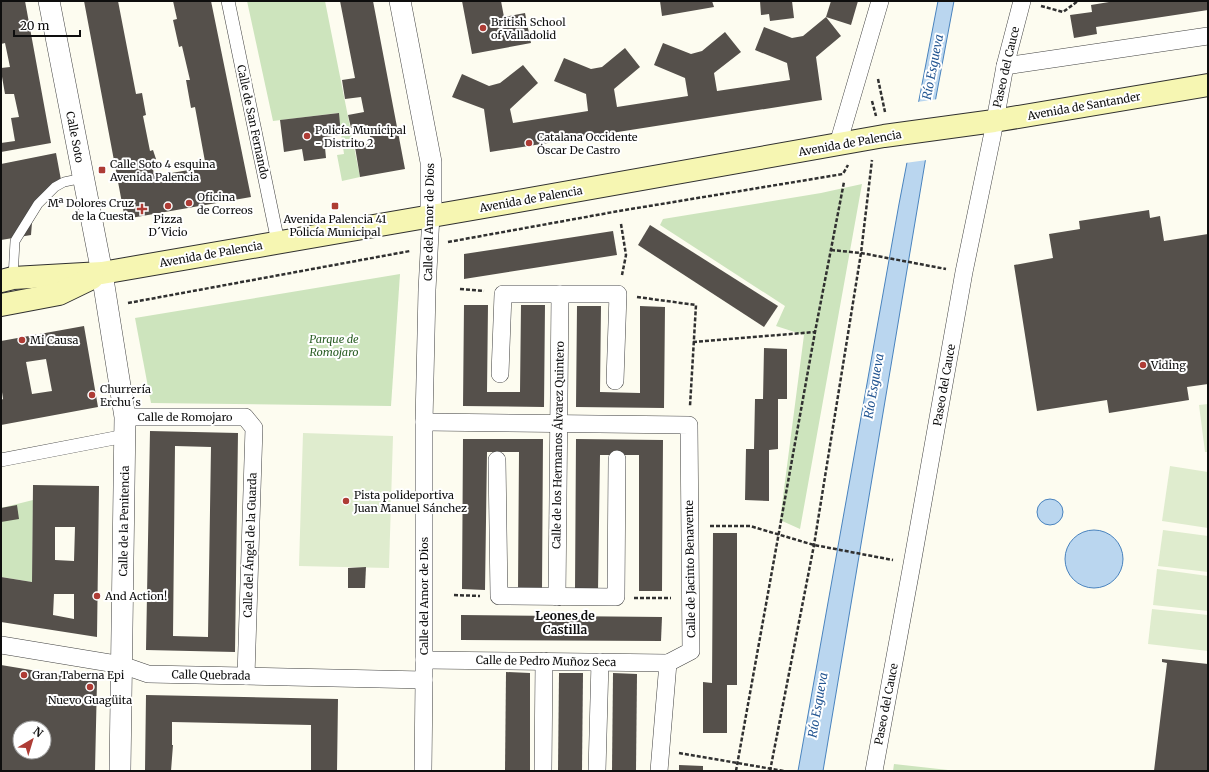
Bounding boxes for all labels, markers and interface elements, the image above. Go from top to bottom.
scale bar [14,12,80,38]
place label: British School of Valladolid [491,15,566,42]
text: 20 m [20,18,49,33]
marker: British School of Valladolid [478,23,488,33]
street label: Paseo del Cauce [990,25,1022,109]
water label: Río Esgueva [919,33,946,101]
street label: Calle de San Fernando [234,64,272,181]
street label: Avenida de Santander [1025,89,1142,123]
street label: Calle Soto [63,110,87,164]
place label: Policía Municipal - Distrito 2 [315,123,407,150]
street label: Avenida de Palencia [796,127,903,159]
place label: Catalana Occidente Óscar De Castro [537,130,638,157]
marker: Policía Municipal - Distrito 2 [302,131,312,141]
marker: Catalana Occidente Óscar De Castro [524,138,534,148]
place label: Calle Soto 4 esquina Avenida Palencia [109,157,215,184]
street label: Calle del Amor de Dios [421,163,437,281]
marker: Calle Soto 4 esquina Avenida Palencia [97,165,107,175]
street label: Avenida de Palencia [477,183,584,215]
place label: Oficina de Correos [197,190,253,217]
place label: Mª Dolores Cruz de la Cuesta [48,196,134,223]
marker: Oficina de Correos [184,198,194,208]
marker: Pizza D´Vicio [163,201,173,211]
marker: Avenida Palencia 41 Policía Municipal [330,201,340,211]
marker: Mª Dolores Cruz de la Cuesta [137,204,147,214]
place label: Pizza D´Vicio [148,212,188,239]
place label: Avenida Palencia 41 Policía Municipal [283,212,386,239]
street label: Avenida de Palencia [157,238,264,270]
park label: Parque de Romojaro [309,332,359,359]
place label: Mi Causa [30,333,79,347]
marker: Mi Causa [17,335,27,345]
street label: Calle de los Hermanos Álvarez Quintero [549,340,567,549]
street label: Paseo del Cauce [930,343,958,427]
water label: Río Esgueva [860,352,887,420]
place label: Viding [1150,358,1186,372]
marker: Viding [1138,360,1148,370]
place label: Churrería Erchu´s [100,382,151,409]
marker: Churrería Erchu´s [87,390,97,400]
street label: Calle de Romojaro [138,410,233,424]
street label: Calle de la Penitencia [116,465,132,576]
street label: Calle del Ángel de la Guarda [240,472,260,618]
place label: Pista polideportiva Juan Manuel Sánchez [353,488,467,515]
marker: Pista polideportiva Juan Manuel Sánchez [341,496,351,506]
street label: Calle de Jacinto Benavente [682,500,698,638]
street label: Calle del Amor de Dios [417,537,431,655]
place label: And Action! [104,589,167,603]
marker: And Action! [92,591,102,601]
district label: Leones de Castilla [535,608,595,637]
street label: Calle de Pedro Muñoz Seca [476,653,616,669]
street label: Paseo del Cauce [871,662,901,746]
street label: Calle Quebrada [171,667,251,683]
place label: Gran Taberna Epi [32,668,125,682]
marker: Gran Taberna Epi [19,670,29,680]
water label: Río Esgueva [804,671,831,739]
marker: Nuevo Guagüita [85,682,95,692]
place label: Nuevo Guagüita [48,693,132,707]
north arrow [12,720,52,760]
text: N [30,724,46,740]

